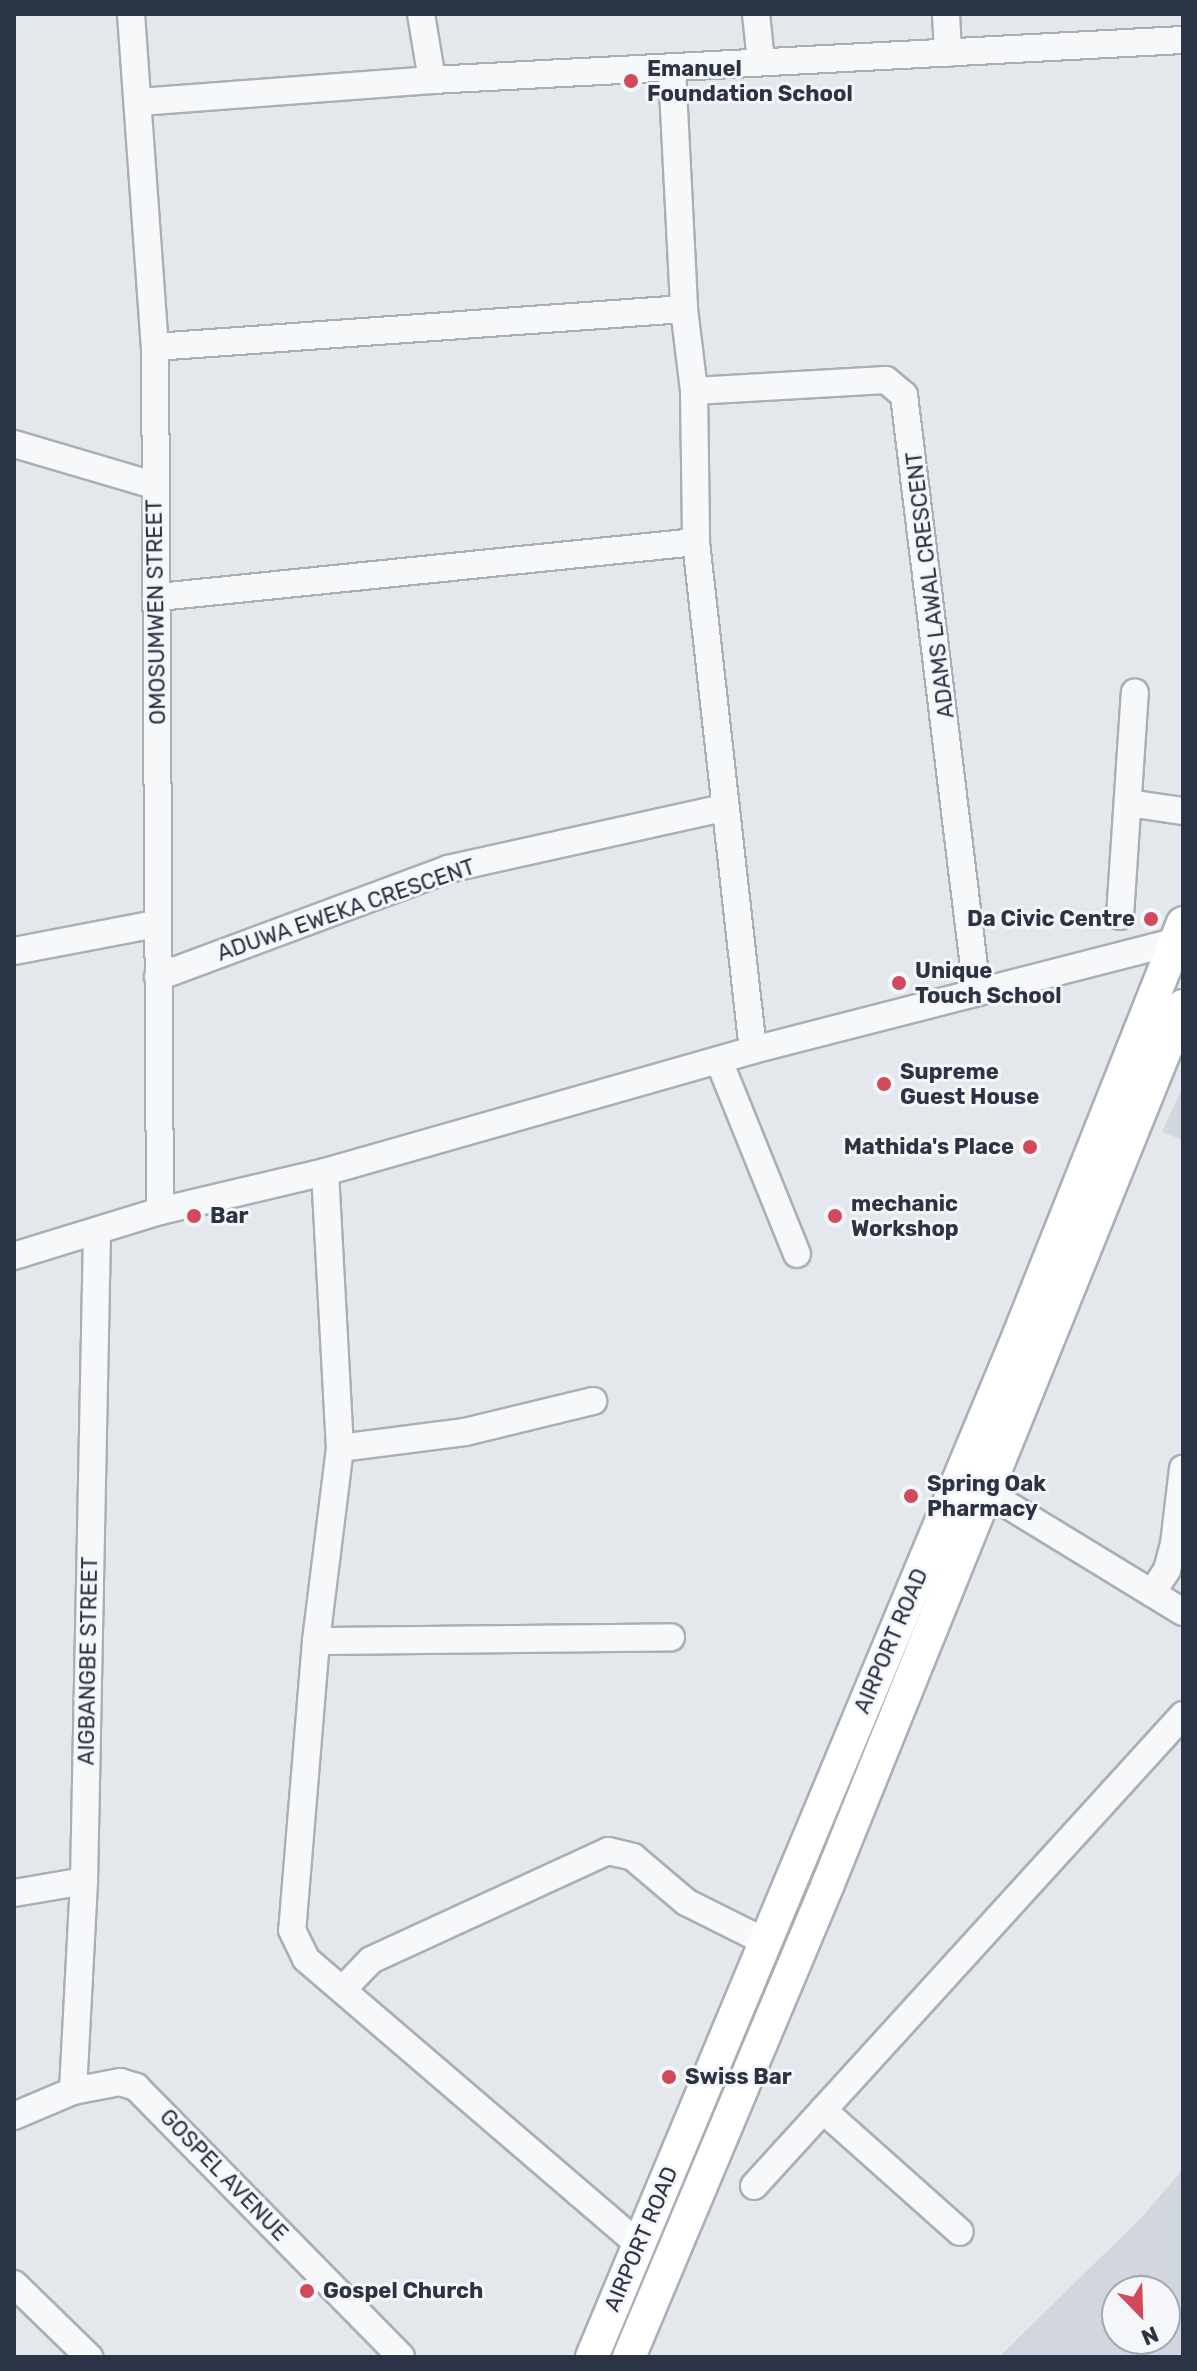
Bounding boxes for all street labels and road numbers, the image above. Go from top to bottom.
street label: ADAMS LAWAL CRESCENT [901,450,959,720]
street label: OMOSUMWEN STREET [141,499,171,725]
street label: ADUWA EWEKA CRESCENT [213,853,479,967]
street label: AIGBANGBE STREET [73,1556,103,1766]
street label: AIRPORT ROAD [848,1564,934,1718]
street label: GOSPEL AVENUE [154,2103,294,2247]
street label: AIRPORT ROAD [598,2162,684,2316]

